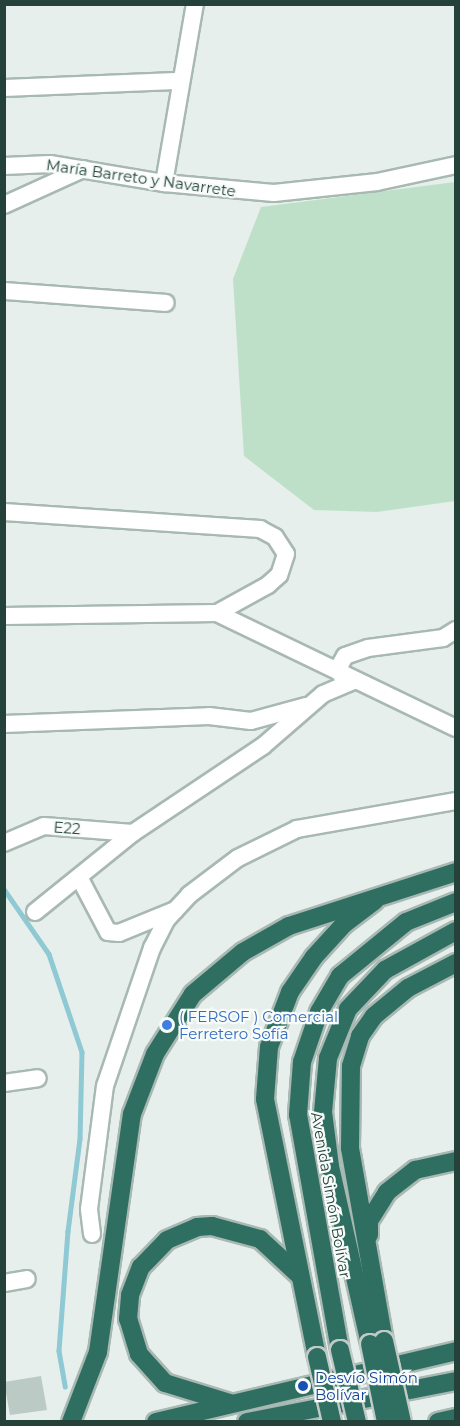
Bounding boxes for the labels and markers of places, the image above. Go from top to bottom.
place label: ( FERSOF ) Comercial Ferretero Sofía [179,1007,338,1042]
marker: ( FERSOF ) Comercial Ferretero Sofía [160,1018,174,1032]
place label: Desvío Simón Bolívar [315,1368,418,1403]
marker: Desvío Simón Bolívar [296,1379,310,1393]

